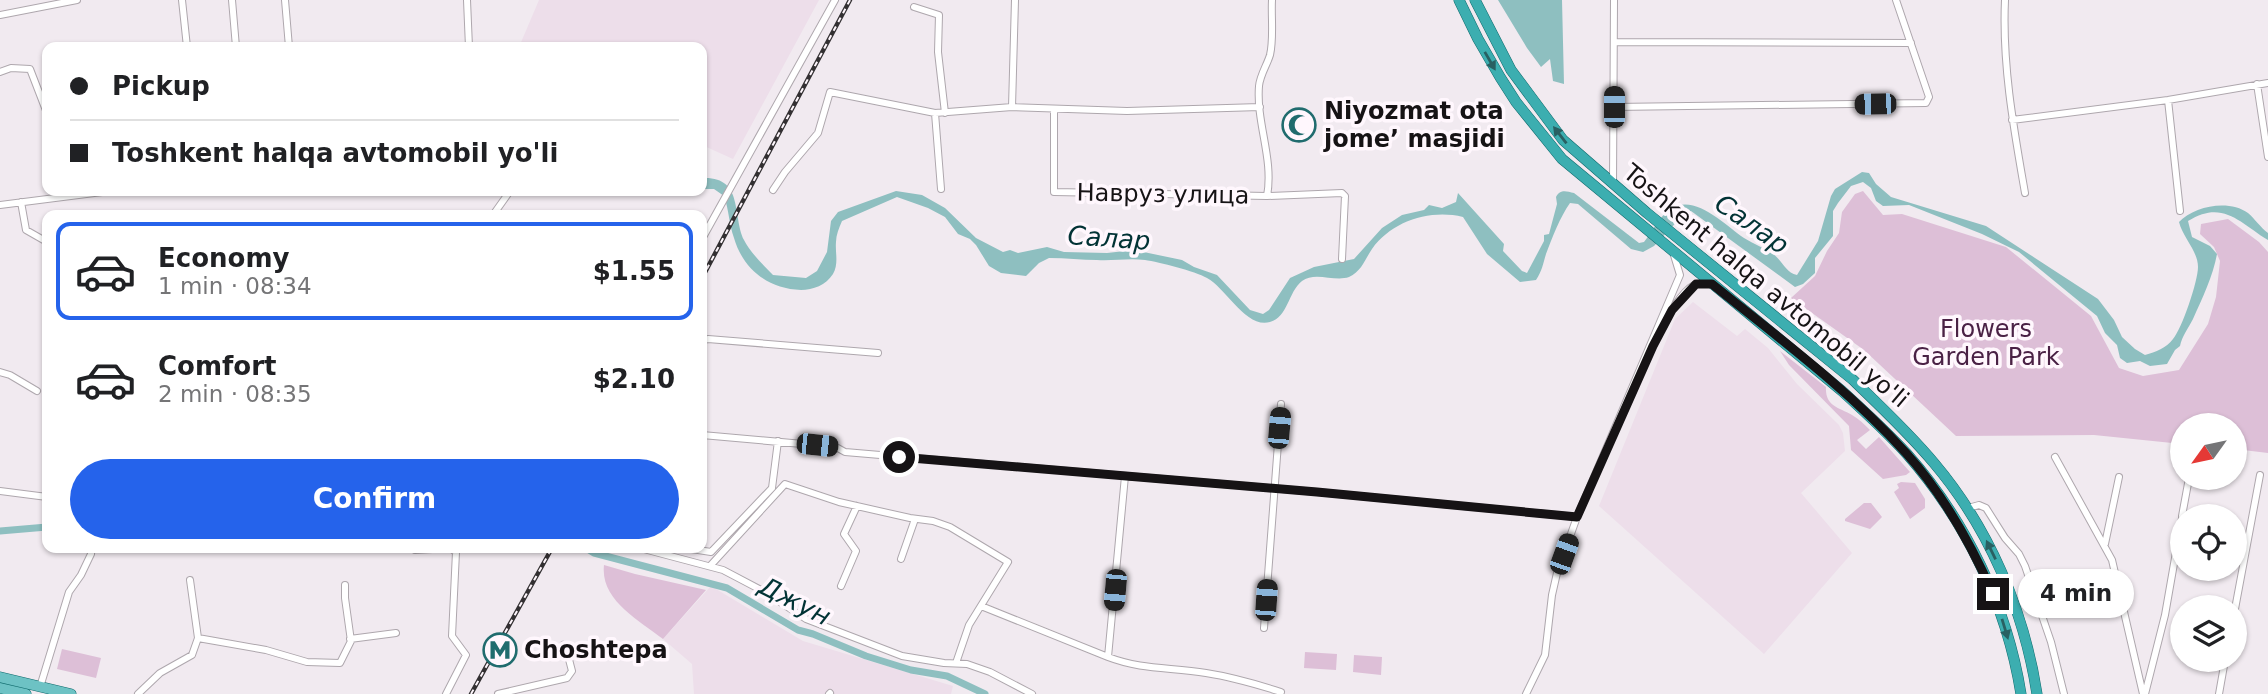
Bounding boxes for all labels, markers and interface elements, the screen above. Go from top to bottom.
one-way arrow [1484,51,1496,70]
text: Pickup [112,71,210,101]
car [1604,86,1625,128]
car [1854,93,1897,115]
place label: Niyozmat ota jome’ masjidi [1323,97,1505,153]
mosque icon: Niyozmat ota jome’ masjidi [1280,106,1318,144]
one-way arrow [1553,126,1568,143]
text: Toshkent halqa avtomobil yo'li [112,138,558,168]
street label: Toshkent halqa avtomobil yo'li [1617,158,1914,413]
street label: Навруз улица [1076,178,1250,210]
water label: Салар [1709,188,1795,260]
water label: Салар [1066,220,1152,256]
icon: car [74,240,137,303]
text: Economy [158,243,289,273]
text: $1.55 [593,256,675,286]
text: 1 min · 08:34 [158,273,312,299]
park label: Flowers Garden Park [1912,315,2060,371]
icon: car [74,348,137,411]
text: Comfort [158,351,276,381]
text: $2.10 [593,364,675,394]
text: 2 min · 08:35 [158,381,312,407]
car [1267,406,1292,450]
north arrow [2170,413,2247,490]
map controls [2170,413,2247,672]
car [796,432,839,458]
route start [883,441,915,473]
button: Confirm [70,459,679,539]
button: locate [2170,504,2247,581]
car [1547,531,1582,577]
one-way arrow [1985,540,1996,560]
car [1103,568,1128,612]
water label: Джун [753,570,836,632]
callout: 4 min [2018,570,2133,618]
car [1255,578,1278,622]
route end [1977,578,2009,610]
text: 4 min [2040,580,2112,606]
button: layers [2170,595,2247,672]
one-way arrow [2000,619,2010,640]
metro station icon: Choshtepa [481,631,519,669]
place label: Choshtepa [524,636,668,664]

